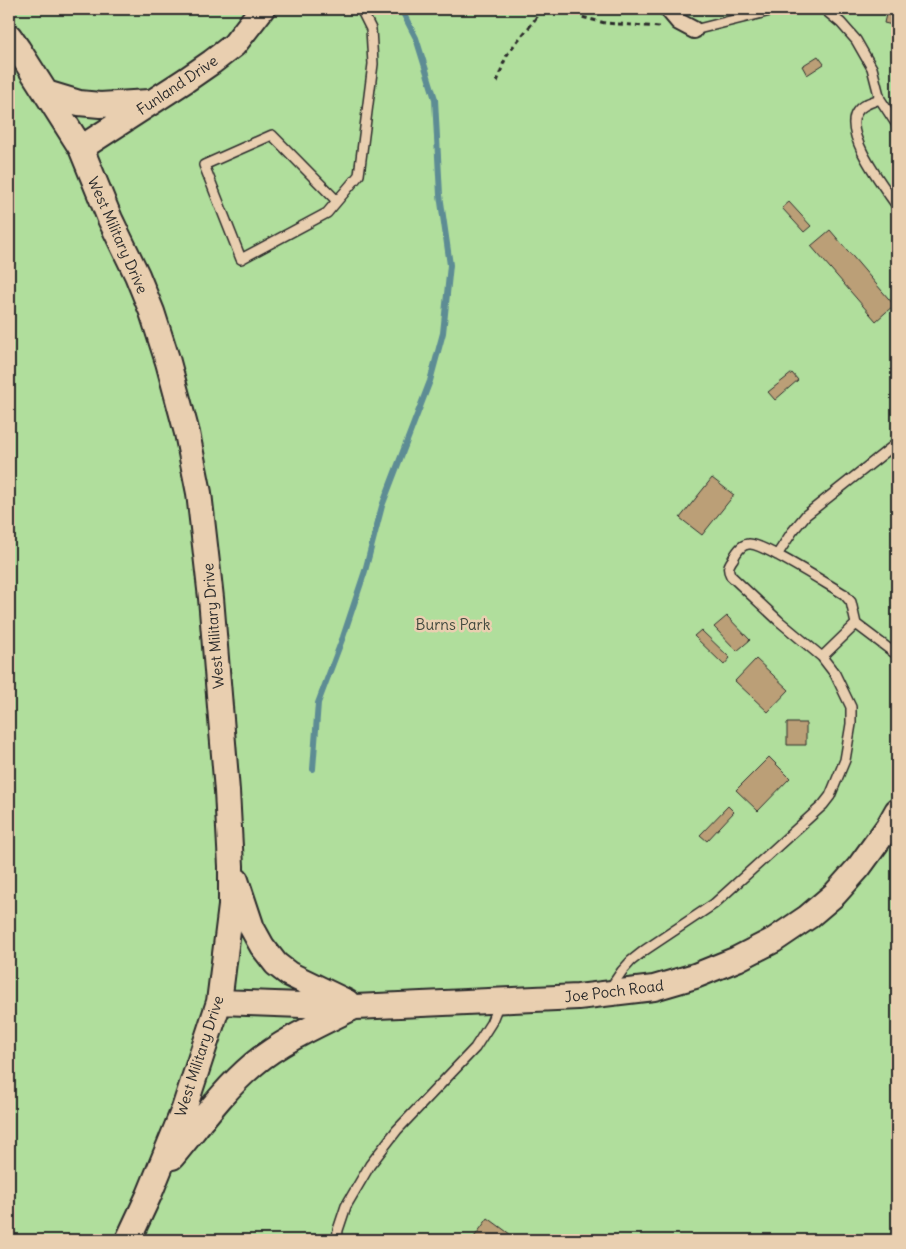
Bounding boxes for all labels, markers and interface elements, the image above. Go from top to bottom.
street label: Funland Drive [133,51,221,119]
street label: West Military Drive [84,174,152,296]
street label: West Military Drive [198,562,228,690]
park label: Burns Park [416,615,491,634]
street label: Joe Poch Road [563,975,665,1007]
street label: West Military Drive [170,993,228,1119]

